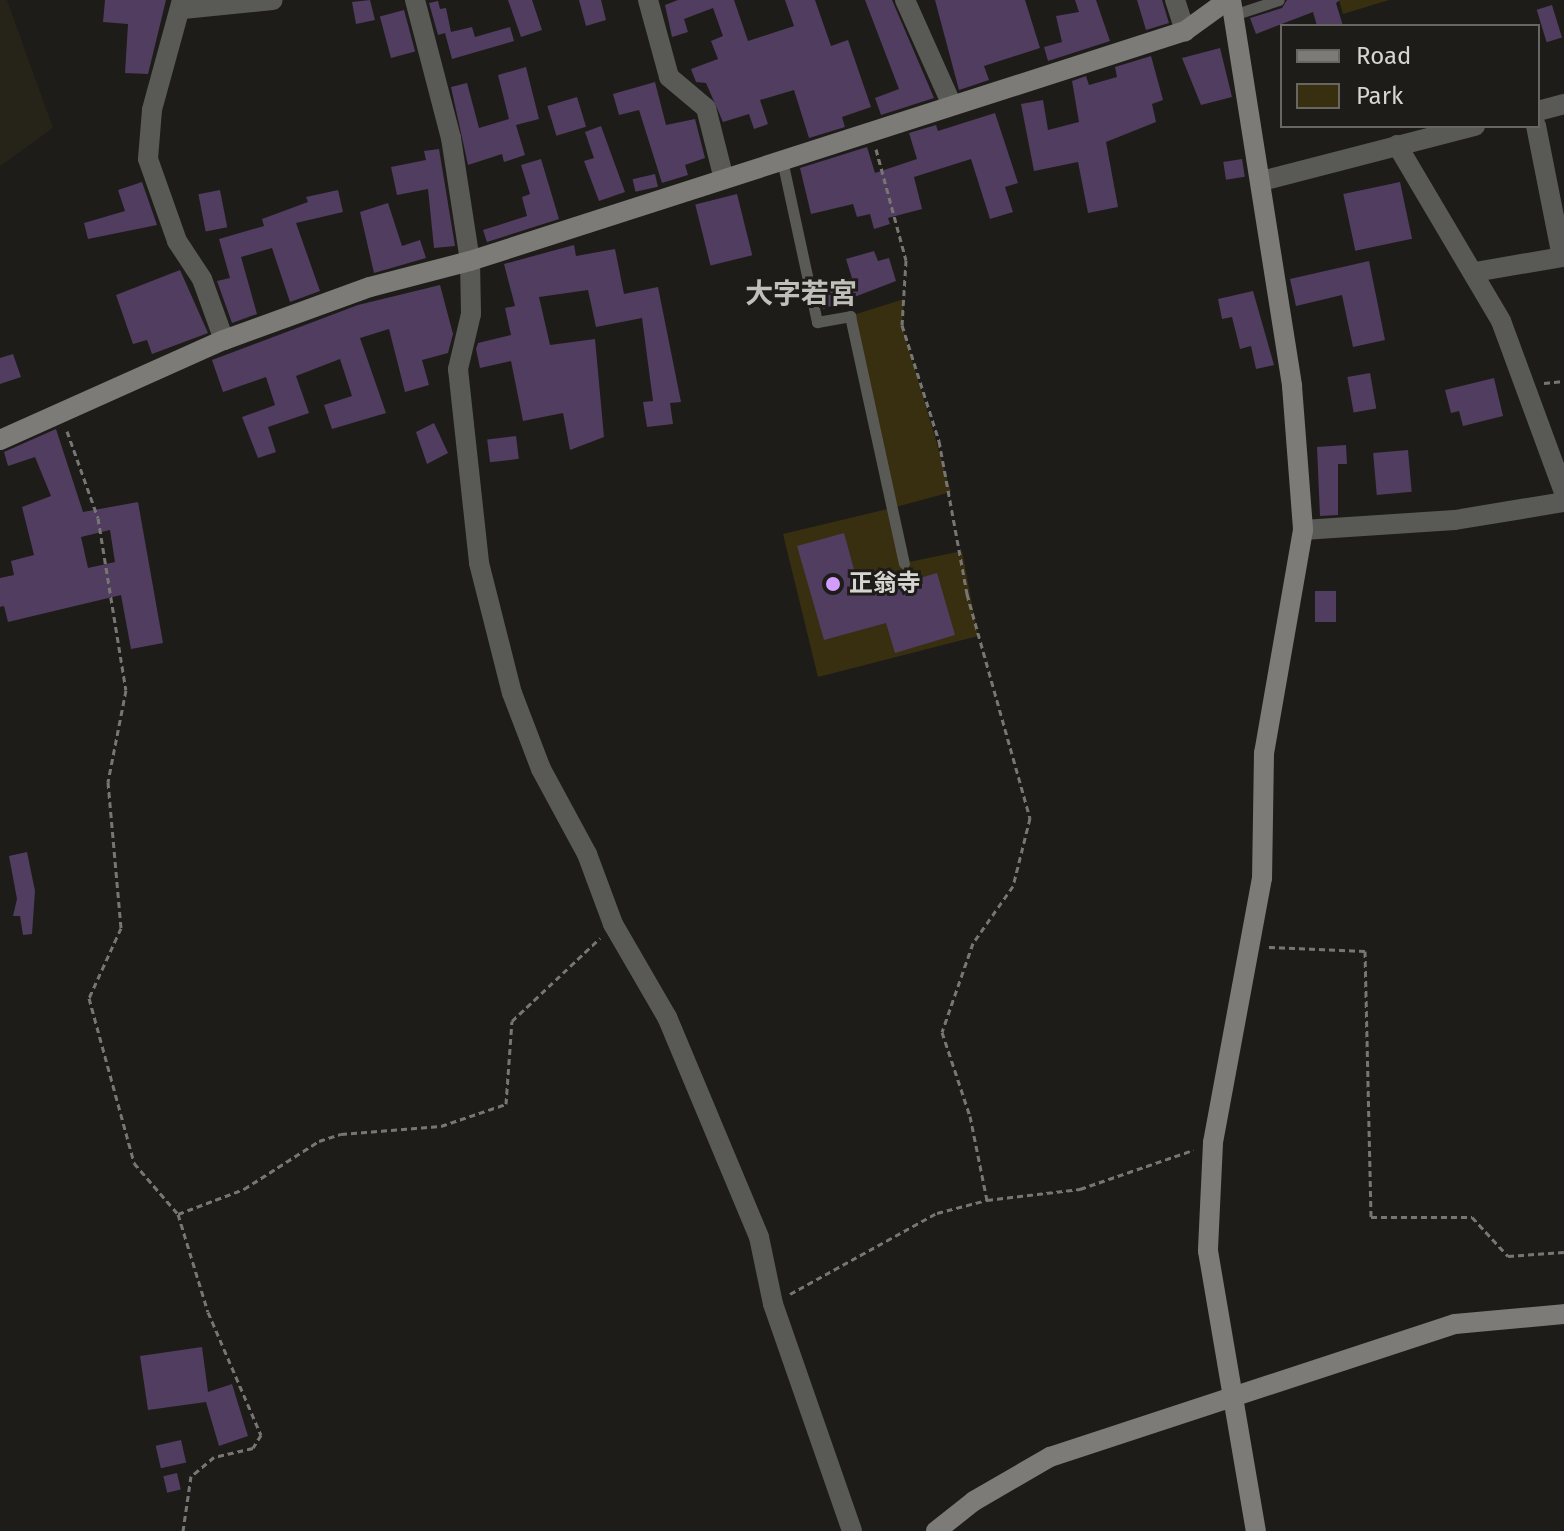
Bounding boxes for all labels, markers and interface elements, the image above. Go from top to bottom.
legend [1280,24,1540,128]
text: Road [1356,42,1411,70]
text: Park [1356,82,1403,110]
district label: 大字若宮 [745,277,857,311]
place label: 正翁寺 [849,570,921,598]
marker: 正翁寺 [824,575,842,593]

